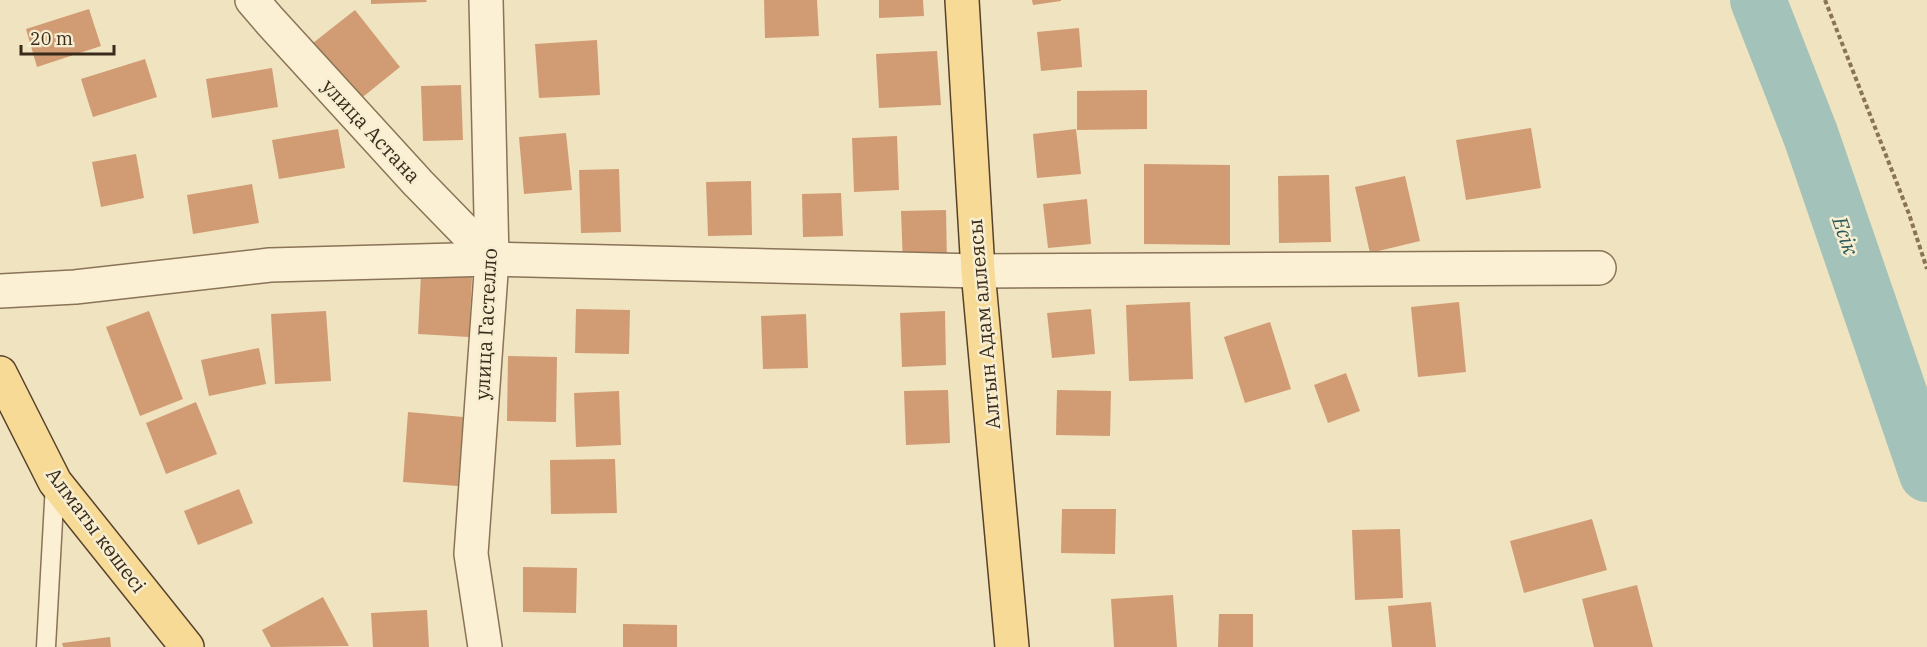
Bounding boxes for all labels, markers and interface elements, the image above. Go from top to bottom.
scale bar [21,18,114,56]
text: 20 m [30,27,73,50]
street label: улица Астана [316,73,427,189]
water label: Есік [1826,212,1866,259]
street label: Алтын Адам аллеясы [961,218,1006,430]
street label: улица Гастелло [468,247,503,401]
street label: Алматы көшесі [40,461,152,598]

